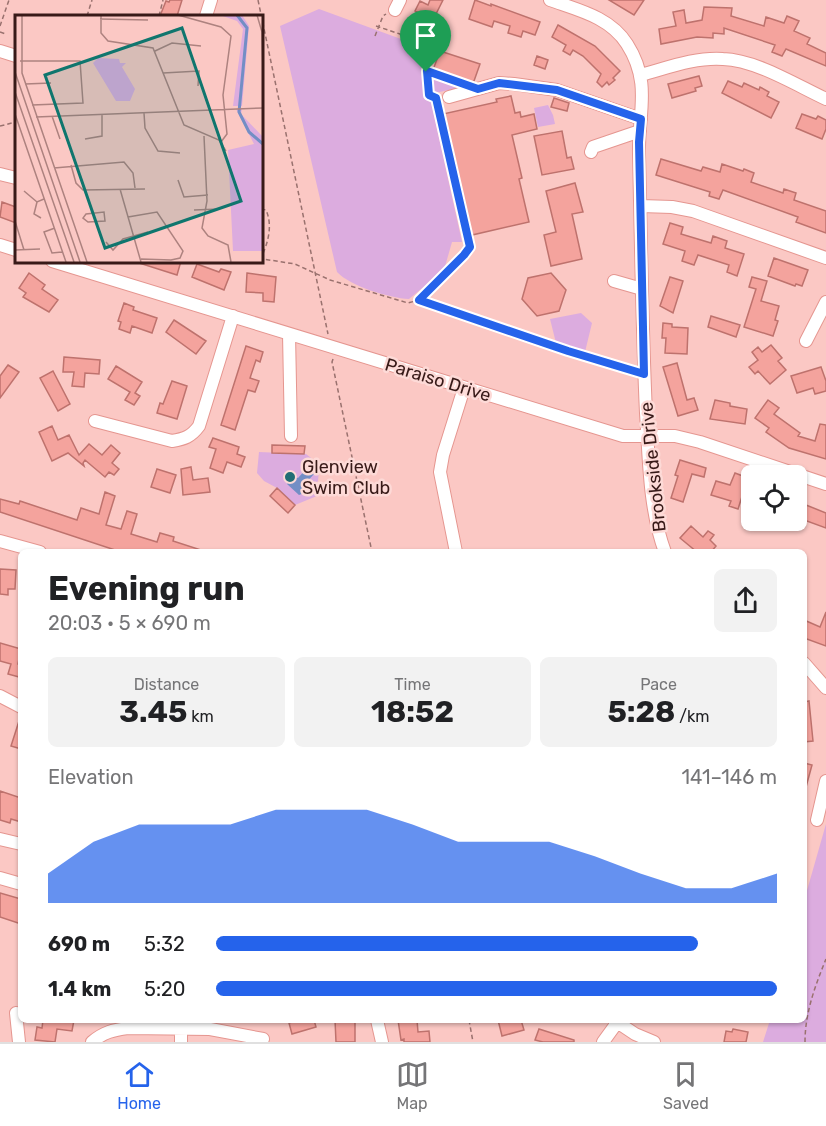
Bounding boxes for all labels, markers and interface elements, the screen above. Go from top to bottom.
pin [400,10,451,72]
inset map [15,15,262,262]
icon: arrive [409,19,442,52]
street label: Paraiso Drive [382,353,494,407]
street label: Brookside Drive [635,401,671,533]
place label: Glenview Swim Club [302,456,390,499]
map controls [741,465,807,531]
button: locate [741,465,807,531]
marker: Glenview Swim Club [283,470,297,484]
text: Evening run [48,569,245,608]
button: share [714,569,777,632]
text: 20:03 · 5 × 690 m [48,611,211,635]
text: Distance [134,675,199,694]
text: Time [394,675,431,694]
text: Pace [640,675,677,694]
text: 3.45 [119,694,187,730]
text: 18:52 [371,694,454,730]
text: 5:28 [607,694,675,730]
text: km [187,707,214,726]
text: /km [675,707,710,726]
text: Elevation [48,765,134,789]
text: 141–146 m [681,765,777,789]
text: 690 m [48,932,110,956]
text: 5:32 [144,932,185,956]
text: 1.4 km [48,977,111,1001]
text: 5:20 [144,977,185,1001]
tab: Home [117,1058,161,1113]
tab: Map [396,1058,429,1113]
tab: Saved [663,1058,709,1113]

